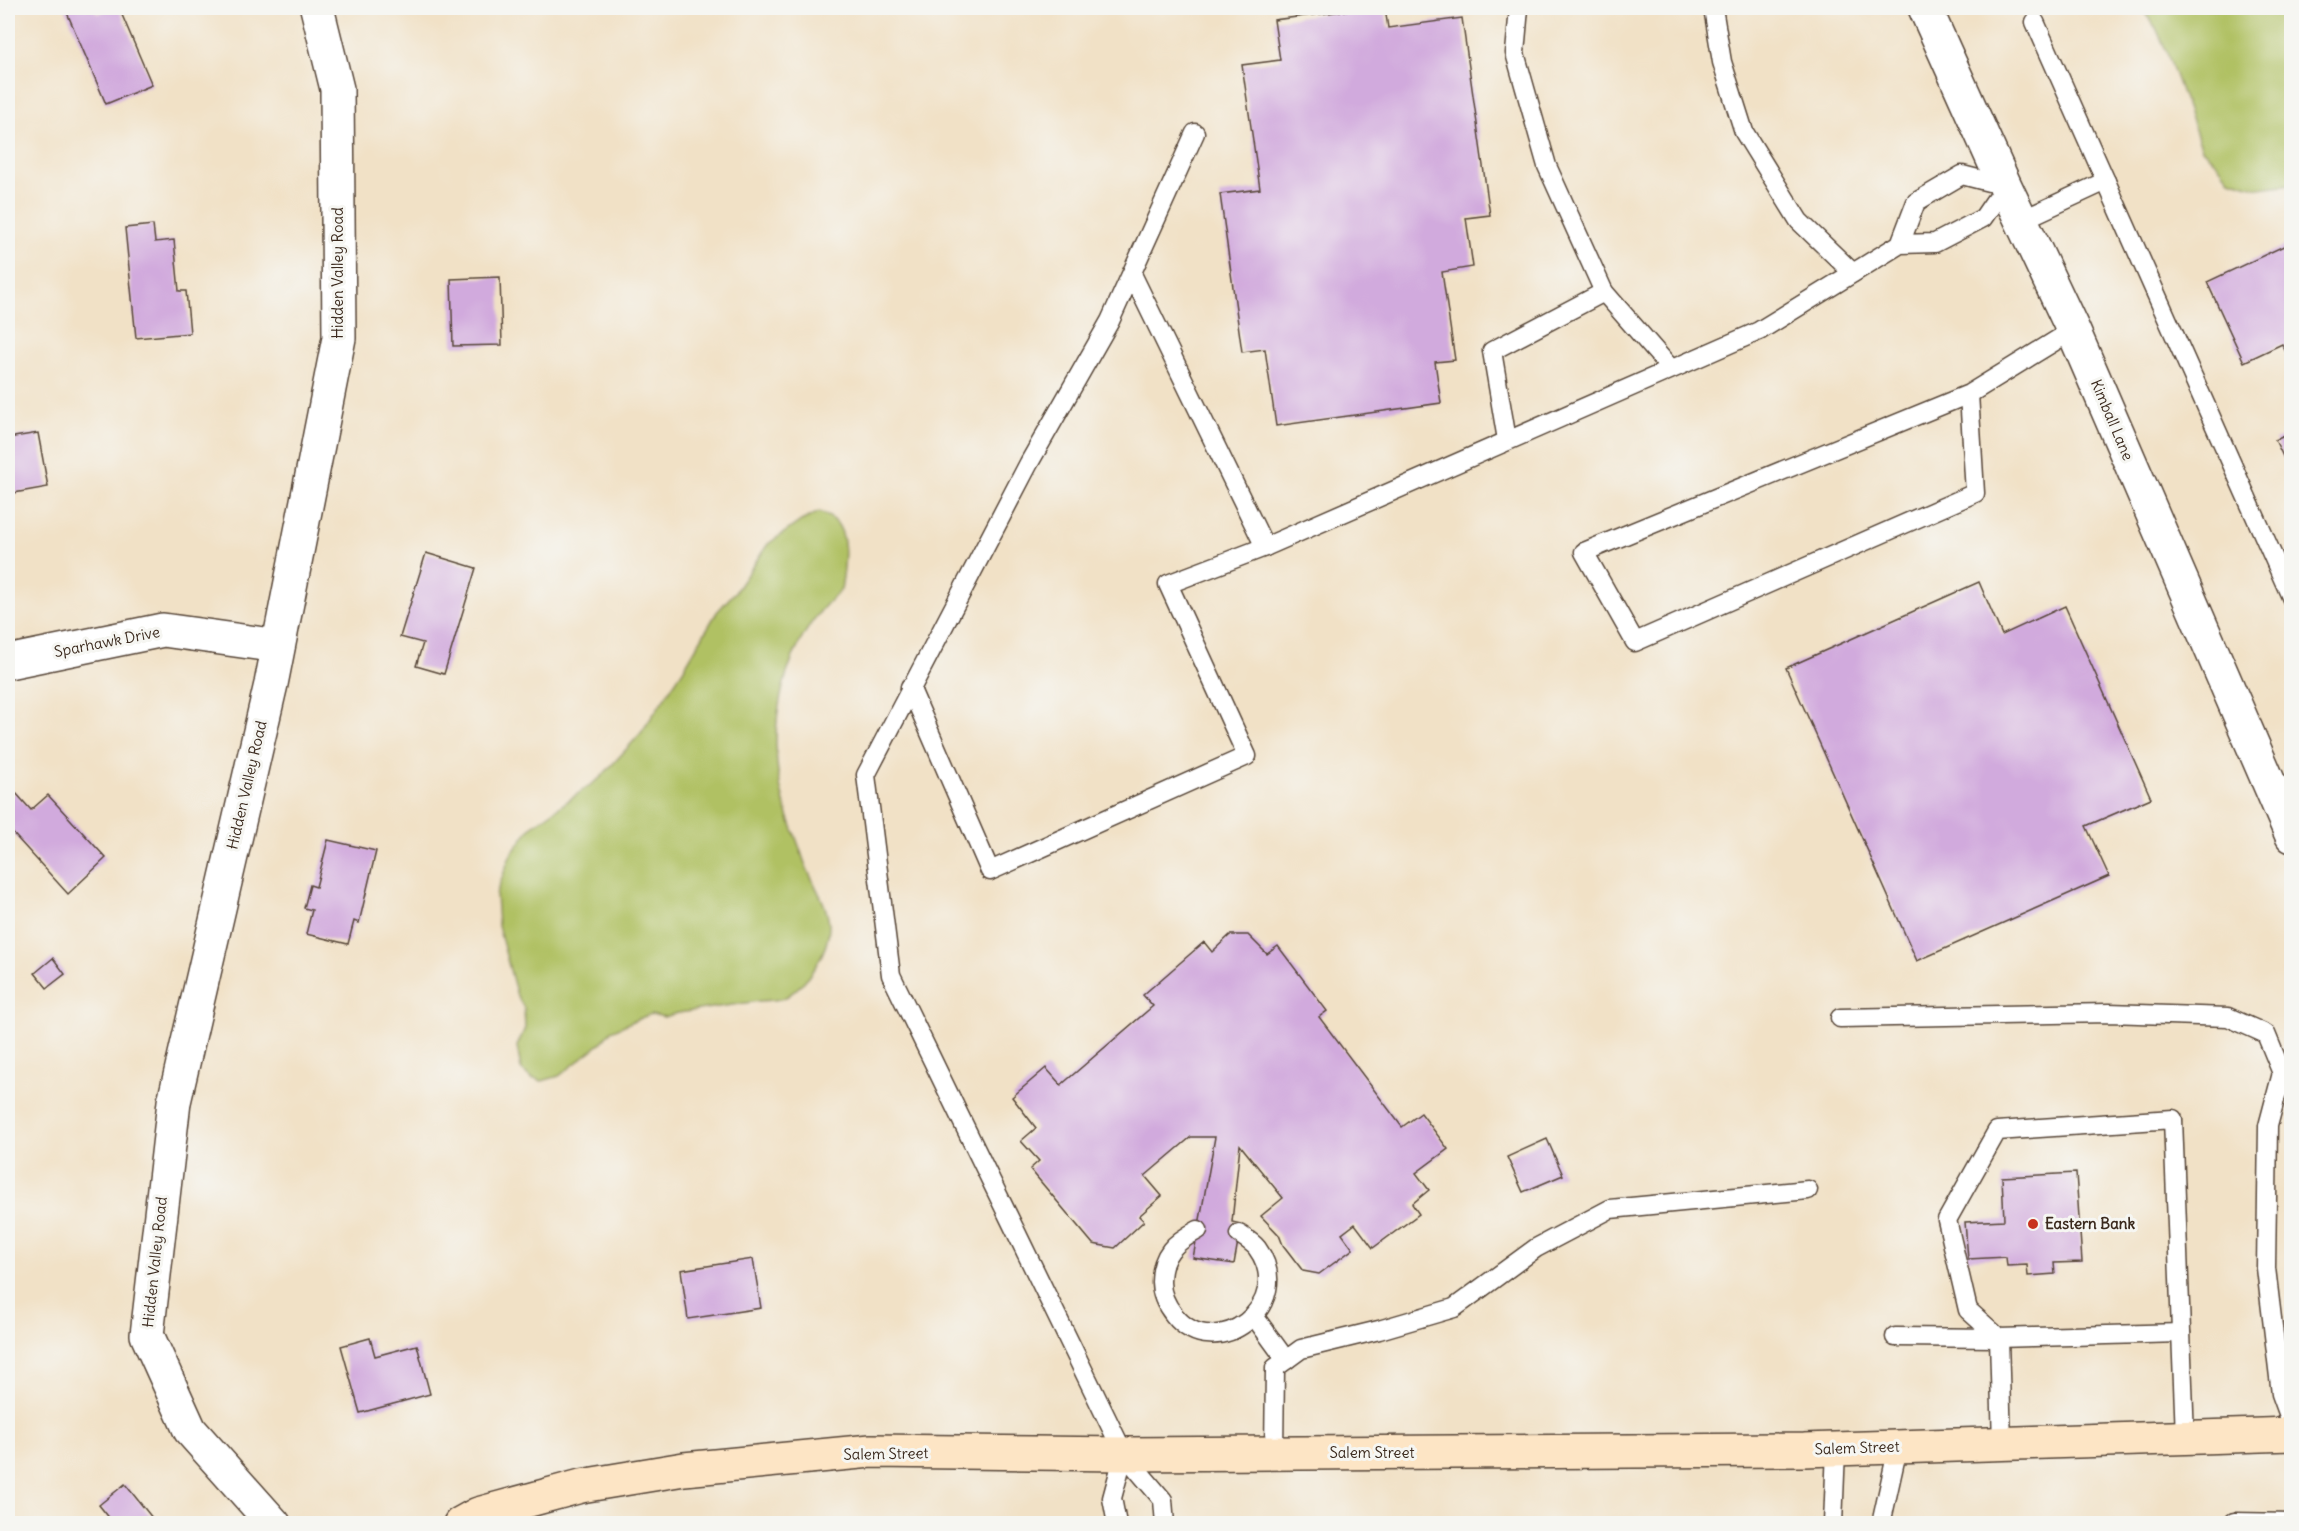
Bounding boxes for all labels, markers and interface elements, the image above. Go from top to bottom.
street label: Hidden Valley Road [328,207,347,339]
street label: Kimball Lane [2087,376,2138,463]
street label: Sparhawk Drive [52,622,161,661]
street label: Hidden Valley Road [222,719,271,851]
street label: Hidden Valley Road [138,1195,171,1328]
place label: Eastern Bank [2045,1214,2135,1233]
marker: Eastern Bank [2026,1217,2040,1231]
street label: Salem Street [1814,1437,1900,1458]
street label: Salem Street [843,1443,929,1464]
street label: Salem Street [1329,1443,1415,1462]

